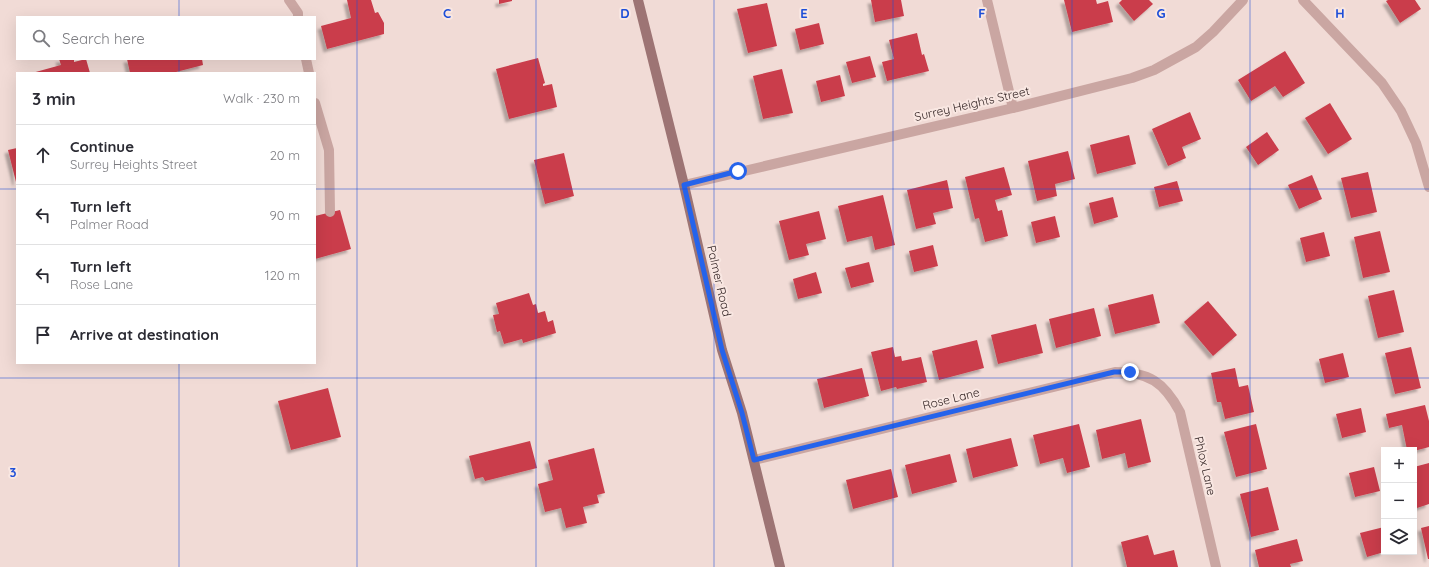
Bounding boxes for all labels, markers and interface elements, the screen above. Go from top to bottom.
text: C [443,5,451,21]
text: D [620,5,630,21]
text: E [800,5,808,21]
text: F [978,5,986,21]
text: G [1156,5,1166,21]
text: H [1335,5,1345,21]
search box [16,16,316,60]
icon: search [30,27,52,49]
text: Search here [62,29,145,48]
street label: Surrey Heights Street [913,83,1031,124]
text: 3 min [32,88,76,109]
text: Walk · 230 m [223,90,300,106]
text: Continue [70,137,134,156]
icon: ahead [32,144,54,166]
text: 20 m [270,147,300,163]
text: Surrey Heights Street [70,156,197,172]
route start [729,162,747,180]
text: Turn left [70,197,132,216]
icon: left [32,204,54,226]
text: 90 m [270,207,300,223]
text: Palmer Road [70,216,149,232]
street label: Palmer Road [704,244,735,318]
text: Turn left [70,257,132,276]
icon: left [32,264,54,286]
text: 120 m [265,267,300,283]
text: Rose Lane [70,276,133,292]
icon: arrive [32,324,54,346]
text: Arrive at destination [70,325,219,344]
route end [1121,363,1139,381]
street label: Rose Lane [921,384,981,413]
street label: Phlox Lane [1191,435,1220,497]
map controls [1381,447,1417,555]
button: + [1381,447,1417,483]
text: 3 [10,464,17,480]
button: − [1381,483,1417,519]
button: layers [1381,519,1417,555]

